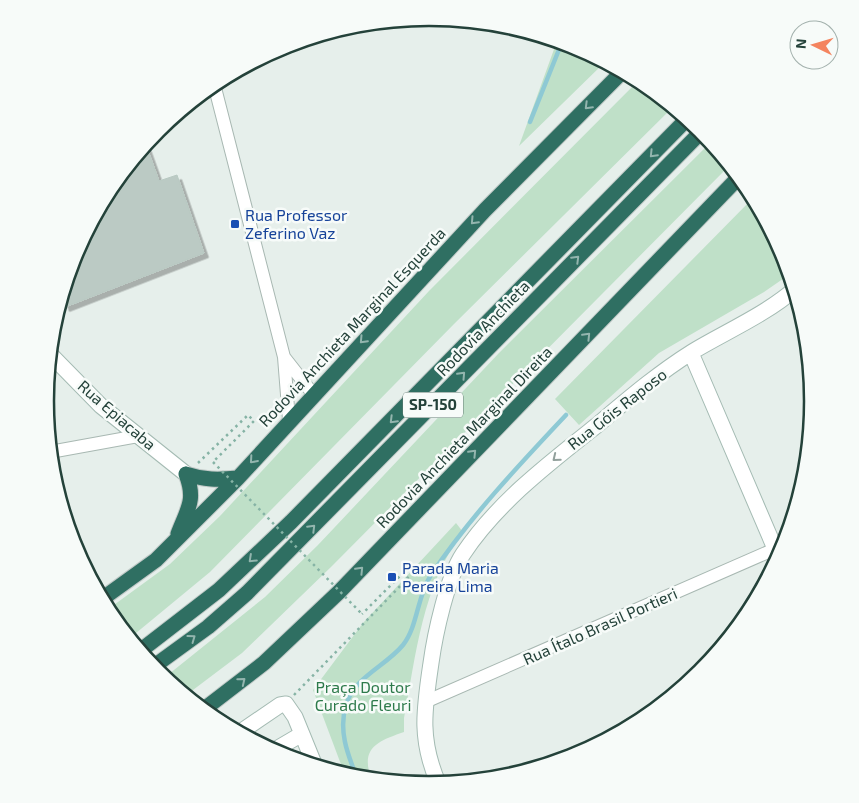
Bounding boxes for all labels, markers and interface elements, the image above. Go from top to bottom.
north arrow [789,20,839,70]
text: N [792,38,809,50]
one-way arrow [585,100,594,109]
one-way arrow [650,148,659,157]
place label: Rua Professor Zeferino Vaz [245,205,348,242]
one-way arrow [471,216,480,225]
marker: Rua Professor Zeferino Vaz [229,218,241,230]
street label: Rodovia Anchieta Marginal Esquerda [254,223,449,430]
one-way arrow [570,255,579,264]
street label: Rodovia Anchieta [432,276,533,379]
one-way arrow [581,333,590,342]
one-way arrow [360,335,369,344]
street label: Rodovia Anchieta Marginal Direita [372,342,556,531]
street label: Rua Góis Raposo [563,364,670,453]
one-way arrow [456,371,465,380]
street label: Rua Epiacaba [75,376,160,454]
road number: SP-150 [403,392,463,418]
one-way arrow [389,414,398,423]
one-way arrow [468,450,477,459]
one-way arrow [552,453,561,462]
one-way arrow [251,454,259,463]
one-way arrow [306,525,315,534]
one-way arrow [249,553,258,562]
place label: Parada Maria Pereira Lima [402,558,499,595]
one-way arrow [355,566,364,575]
marker: Parada Maria Pereira Lima [386,571,398,583]
street label: Rua Ítalo Brasil Portieri [520,583,680,668]
one-way arrow [186,635,196,644]
park label: Praça Doutor Curado Fleuri [315,677,411,714]
one-way arrow [237,678,246,687]

